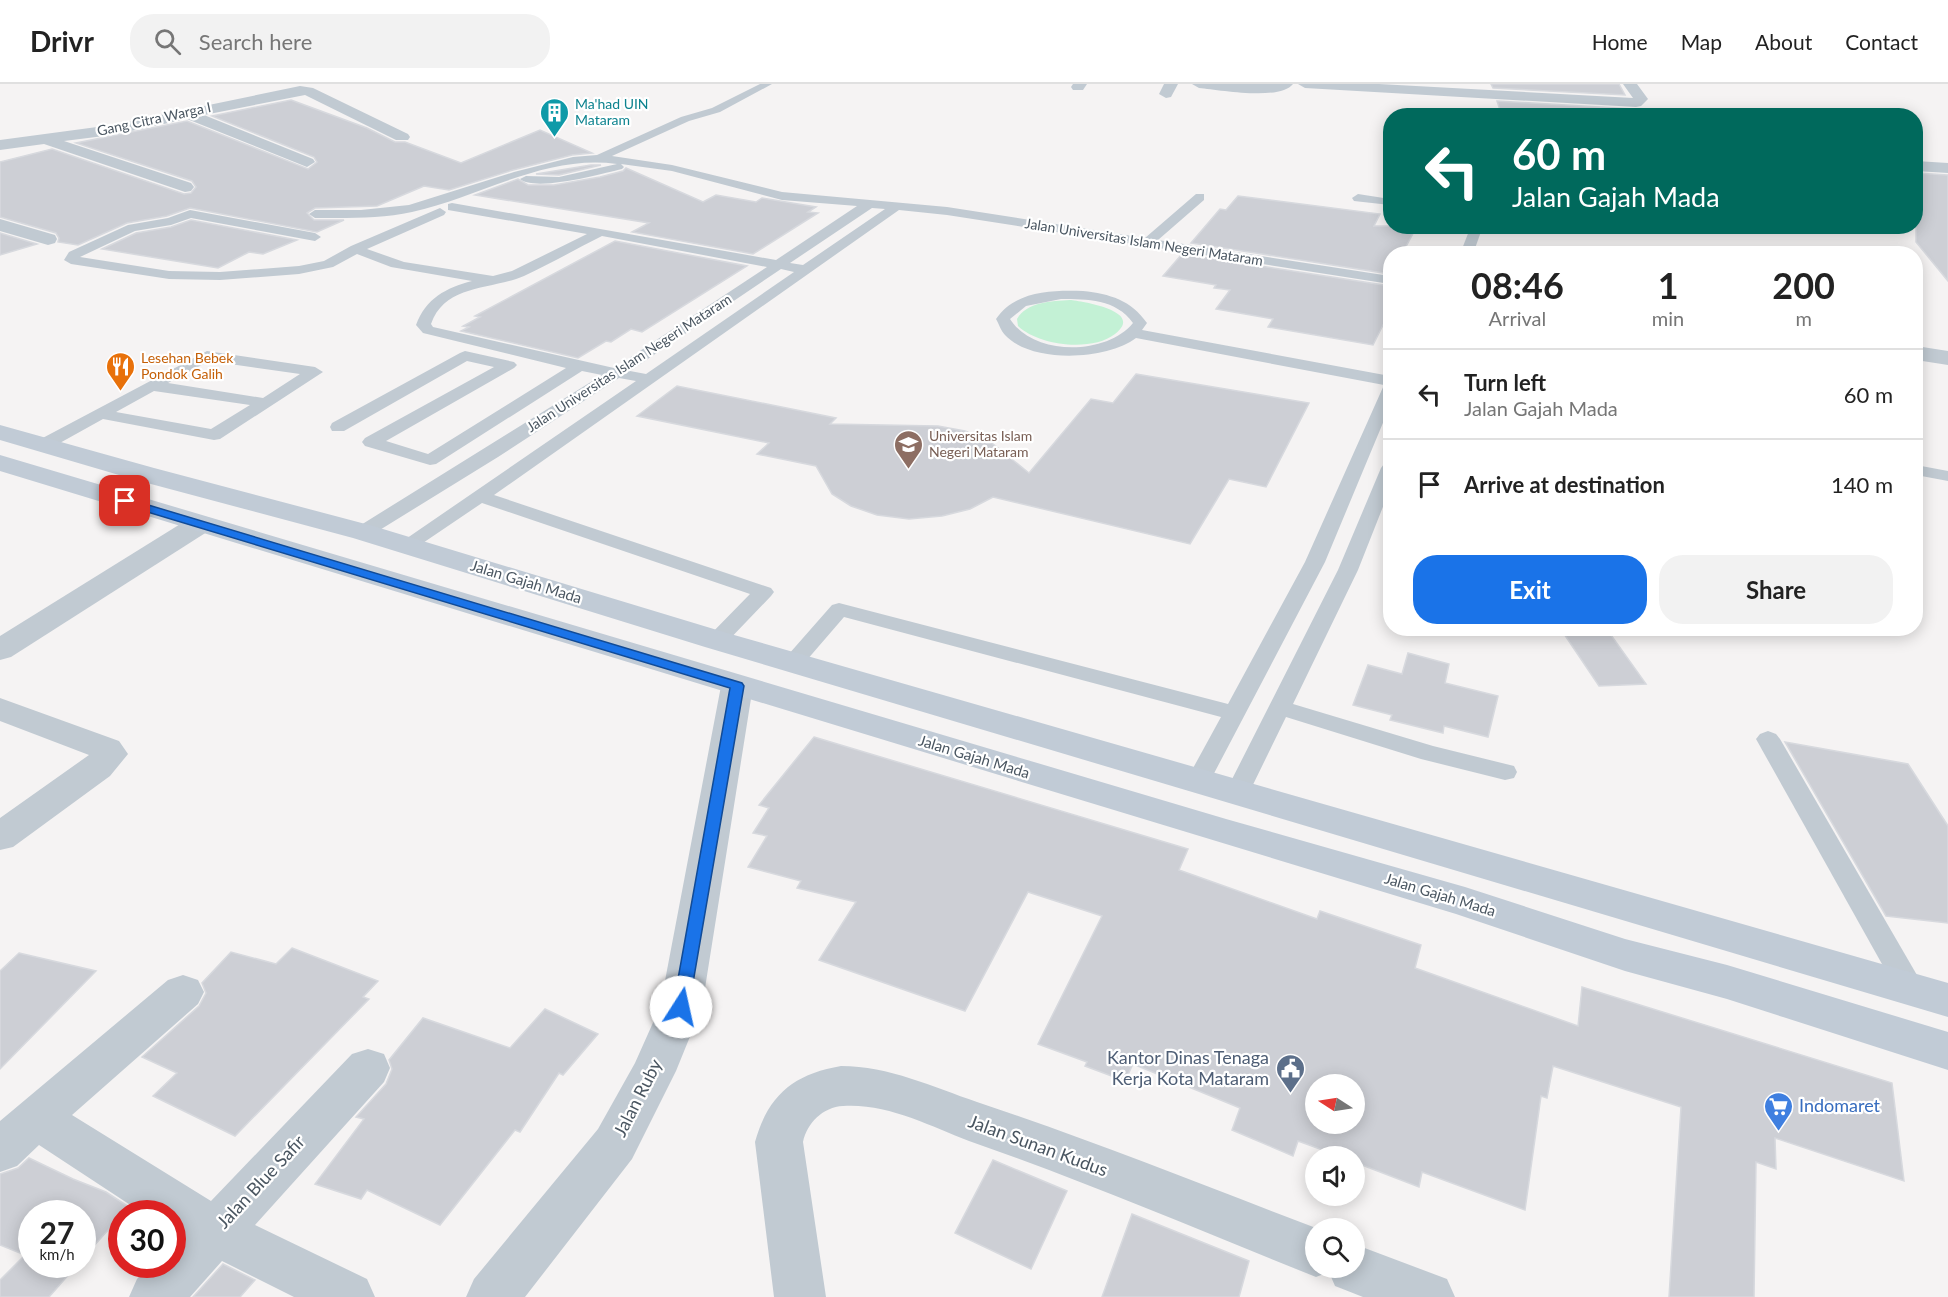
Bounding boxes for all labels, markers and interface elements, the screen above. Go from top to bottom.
search box [130,14,550,68]
text: Drivr [30,24,94,58]
icon: search [151,25,184,58]
text: Search here [199,28,312,55]
text: Home [1592,29,1648,54]
text: Map [1681,29,1722,54]
text: About [1755,29,1812,54]
text: Contact [1845,29,1918,54]
place label: Ma'had UIN Mataram [575,95,649,128]
building icon: Ma'had UIN Mataram [538,96,570,138]
street label: Gang Citra Warga I [95,98,213,139]
text: 60 m [1512,129,1606,179]
icon: left [1413,132,1491,210]
text: Jalan Gajah Mada [1512,180,1720,213]
street label: Jalan Universitas Islam Negeri Mataram [1024,214,1264,269]
text: 08:46 [1471,263,1564,307]
text: 1 [1658,263,1679,307]
text: 200 [1772,263,1835,307]
street label: Jalan Universitas Islam Negeri Mataram [523,290,734,435]
text: Arrival [1489,306,1546,330]
text: min [1652,306,1684,330]
text: m [1795,306,1812,330]
place label: Lesehan Bebek Pondok Galih [141,349,234,382]
restaurant icon: Lesehan Bebek Pondok Galih [104,350,136,392]
text: Turn left [1464,369,1546,396]
icon: left [1413,378,1446,411]
text: 60 m [1844,381,1893,408]
text: Jalan Gajah Mada [1464,396,1618,420]
place label: Universitas Islam Negeri Mataram [929,427,1032,460]
school or university icon: Universitas Islam Negeri Mataram [892,428,924,470]
icon: arrive [1413,468,1446,501]
text: Arrive at destination [1464,471,1665,498]
text: 140 m [1831,471,1893,498]
pin [99,475,150,526]
icon: arrive [108,484,141,517]
button: Exit [1413,555,1647,624]
button: Share [1659,555,1893,624]
street label: Jalan Gajah Mada [469,556,584,607]
street label: Jalan Gajah Mada [917,731,1032,782]
street label: Jalan Gajah Mada [1383,869,1498,920]
position arrow [649,975,713,1039]
place label: Kantor Dinas Tenaga Kerja Kota Mataram [1107,1046,1269,1089]
public building icon: Kantor Dinas Tenaga Kerja Kota Mataram [1274,1052,1306,1094]
street label: Jalan Ruby [608,1054,666,1140]
north arrow [1305,1074,1365,1134]
map controls [1305,1074,1365,1278]
supermarket icon: Indomaret [1762,1090,1794,1132]
place label: Indomaret [1799,1094,1881,1116]
street label: Jalan Sunan Kudus [966,1110,1111,1181]
street label: Jalan Blue Safir [212,1130,309,1232]
button: sound [1305,1146,1365,1206]
speed limit sign: 30 [108,1200,186,1278]
text: 27 [40,1214,74,1250]
button: search [1305,1218,1365,1278]
text: km/h [39,1245,75,1263]

